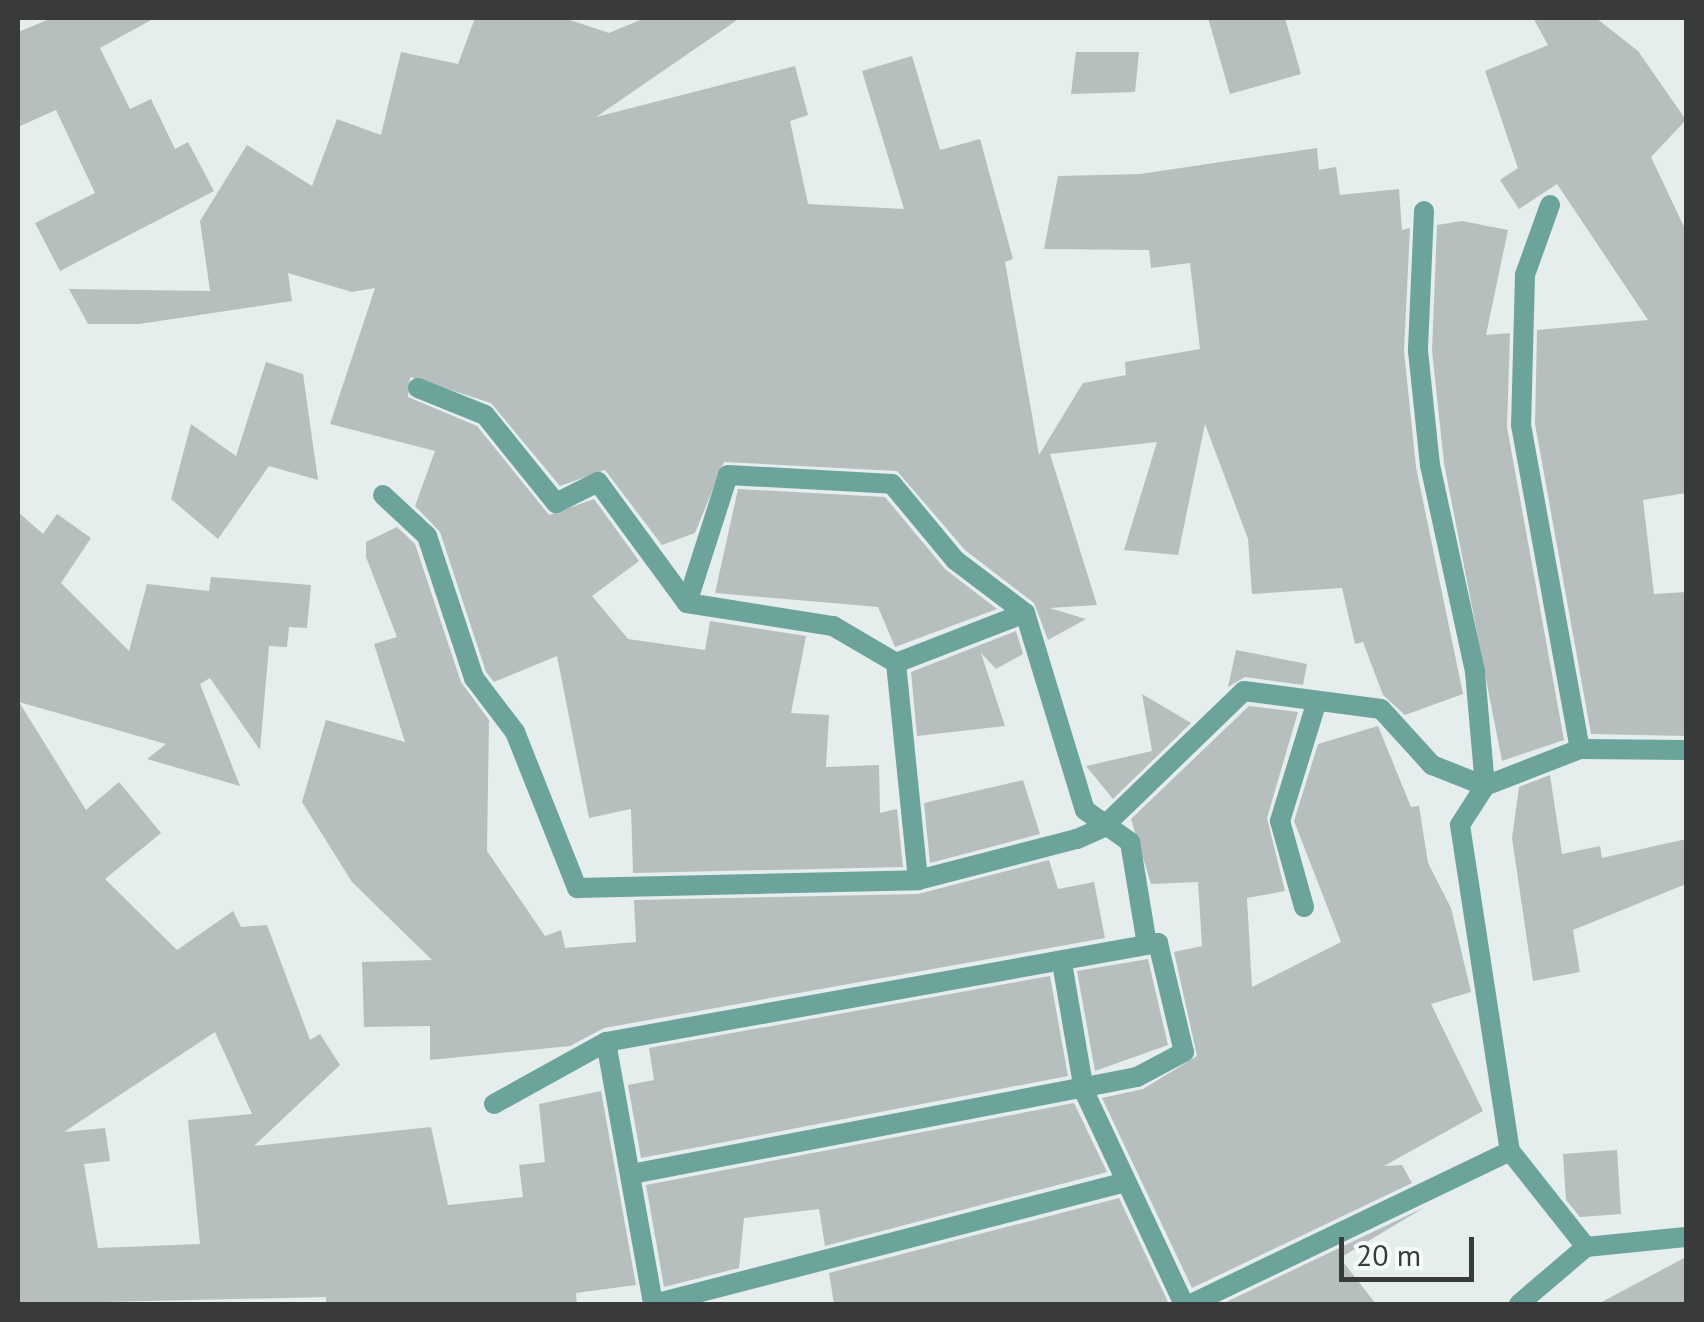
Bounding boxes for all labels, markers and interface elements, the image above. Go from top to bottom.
scale bar [1344,1217,1479,1279]
text: 20 m [1356,1235,1421,1274]

